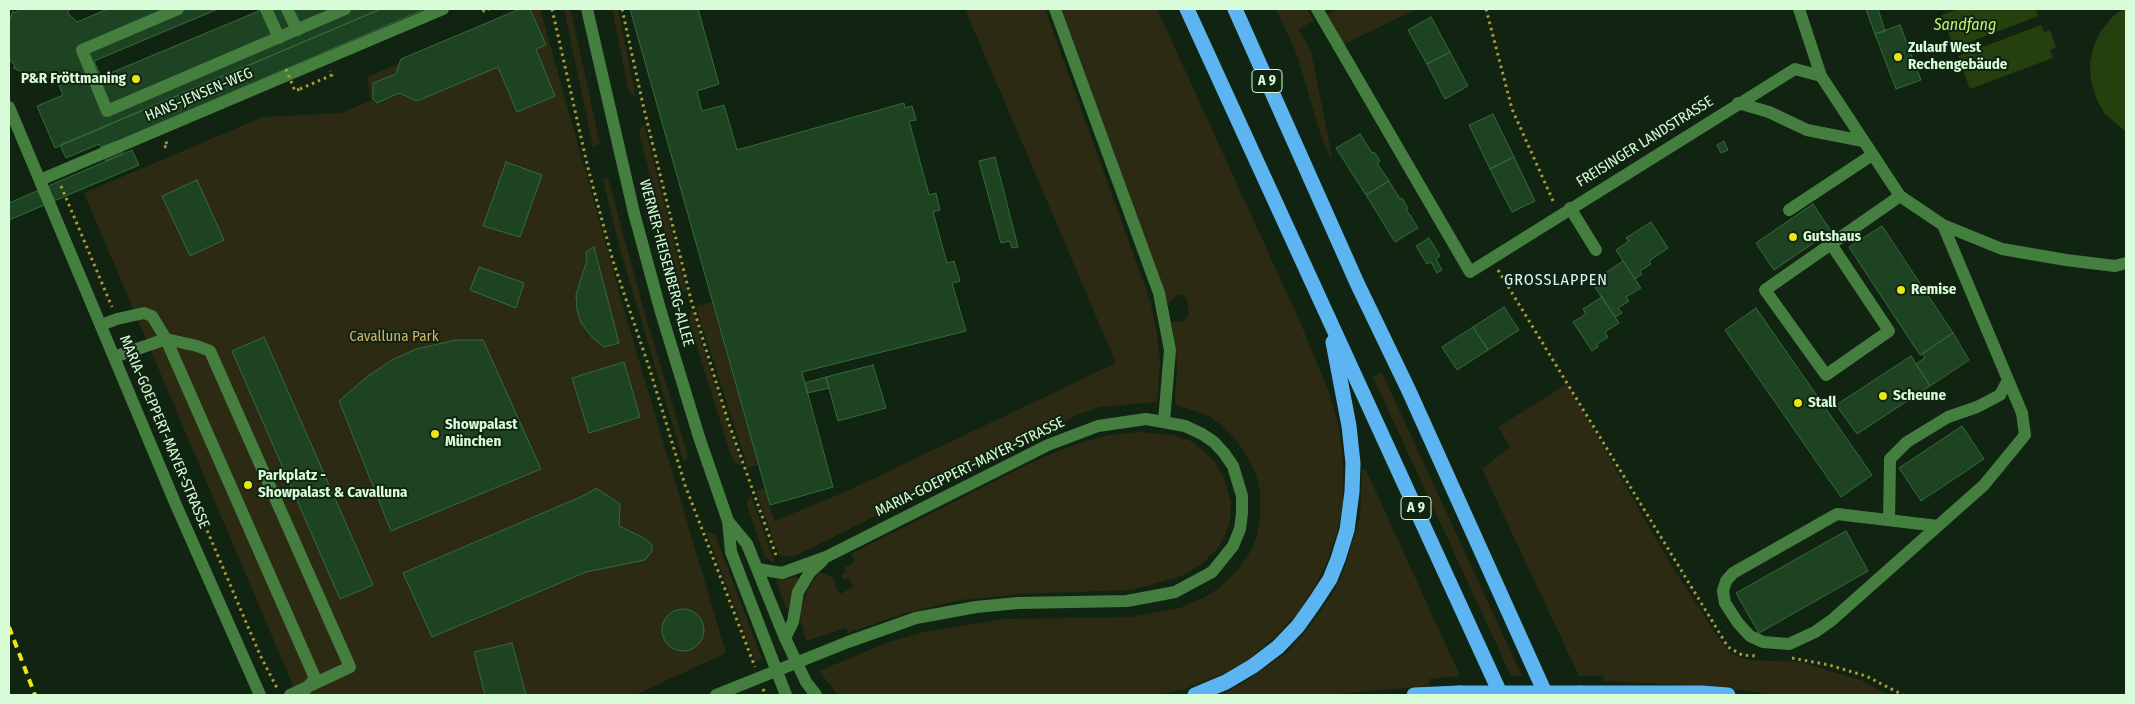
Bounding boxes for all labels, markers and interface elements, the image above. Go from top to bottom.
water label: Sandfang [1934,16,1996,36]
place label: Zulauf West Rechengebäude [1908,39,2007,74]
marker: Zulauf West Rechengebäude [1892,51,1904,63]
street label: HANS-JENSEN-WEG [143,64,255,126]
place label: P&R Fröttmaning [21,70,126,88]
road number: A 9 [1252,70,1282,92]
marker: P&R Fröttmaning [130,73,142,85]
street label: FREISINGER LANDSTRASSE [1573,93,1717,191]
street label: WERNER-HEISENBERG-ALLEE [635,178,697,348]
place label: Gutshaus [1803,228,1861,246]
marker: Gutshaus [1787,231,1799,243]
district label: GROSSLAPPEN [1503,271,1609,291]
place label: Remise [1911,281,1956,299]
marker: Remise [1895,284,1907,296]
park label: Cavalluna Park [349,328,439,346]
street label: MARIA-GOEPPERT-MAYER-STRASSE [115,333,213,531]
place label: Scheune [1893,387,1946,405]
marker: Scheune [1877,390,1889,402]
place label: Stall [1808,394,1836,412]
marker: Stall [1792,397,1804,409]
street label: MARIA-GOEPPERT-MAYER-STRASSE [872,413,1068,521]
place label: Showpalast München [445,416,518,451]
marker: Showpalast München [429,428,441,440]
place label: Parkplatz - Showpalast & Cavalluna [258,467,407,502]
marker: Parkplatz - Showpalast & Cavalluna [242,479,254,491]
road number: A 9 [1401,496,1431,520]

